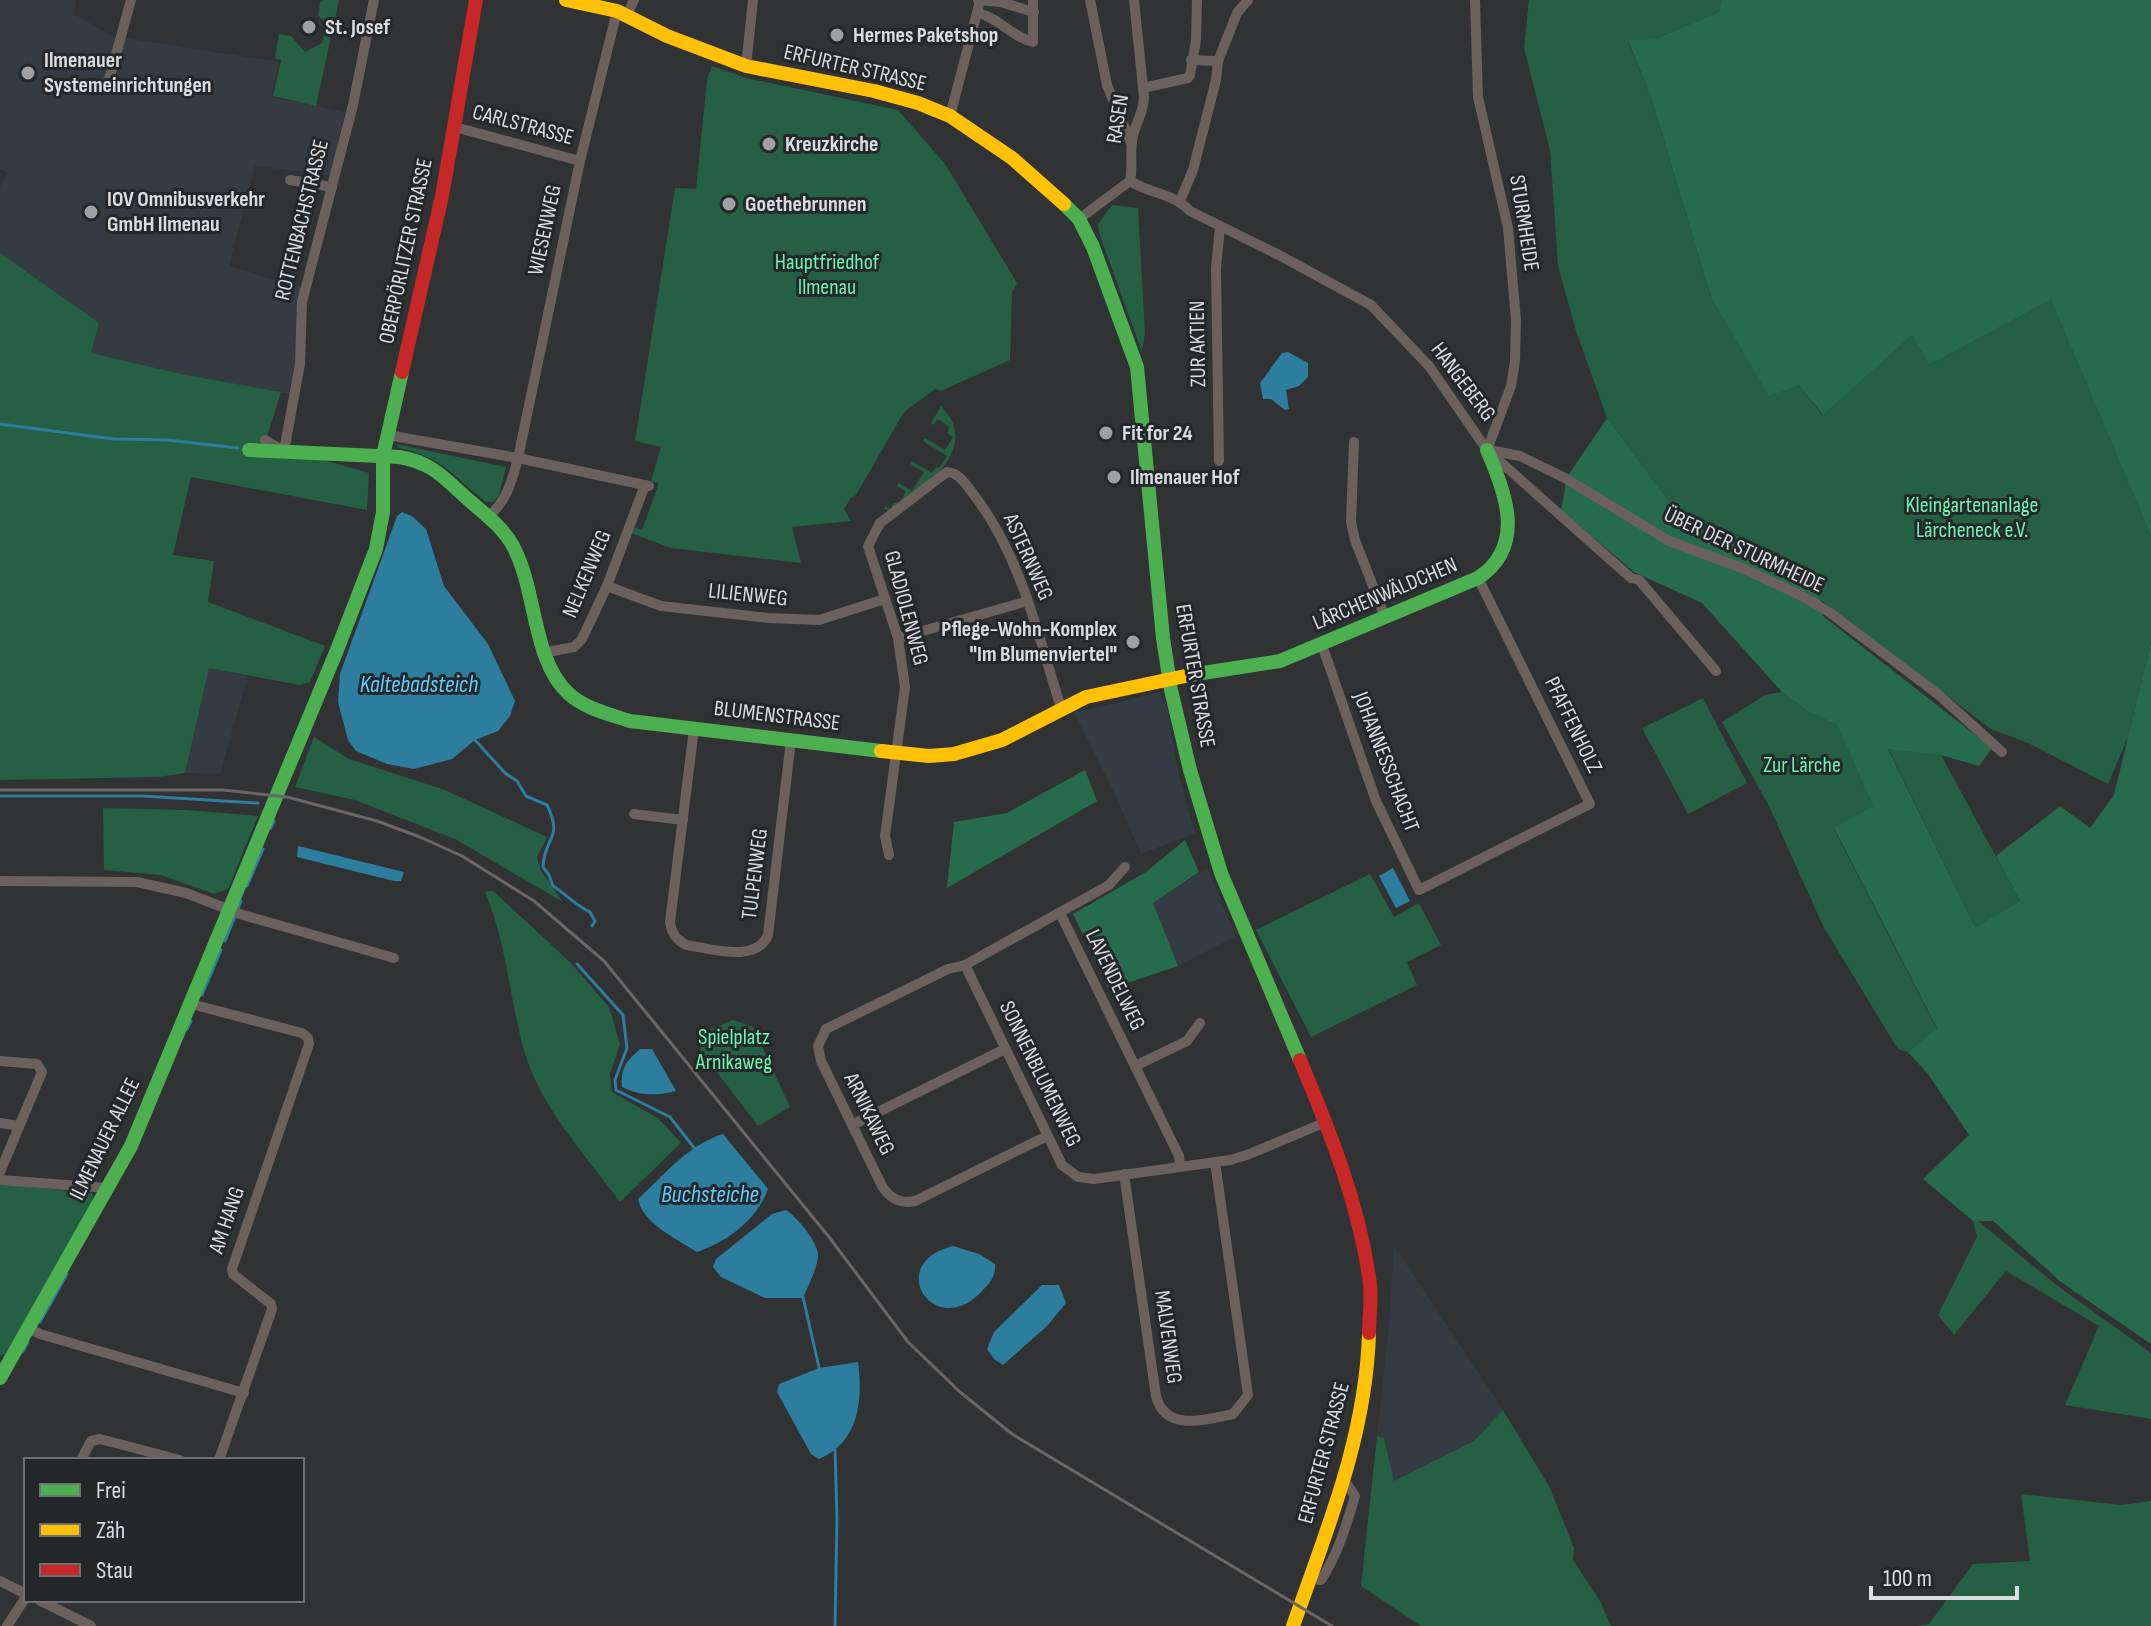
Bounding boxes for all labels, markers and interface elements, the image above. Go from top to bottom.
place label: St. Josef [325,14,391,41]
marker: St. Josef [300,18,318,36]
place label: Hermes Paketshop [853,22,998,49]
marker: Hermes Paketshop [828,26,846,44]
street label: ERFURTER STRASSE [781,39,929,97]
place label: Ilmenauer Systemeinrichtungen [44,47,212,99]
marker: Ilmenauer Systemeinrichtungen [19,64,37,82]
street label: RASEN [1101,93,1135,145]
street label: CARLSTRASSE [470,99,576,151]
place label: Kreuzkirche [785,131,879,158]
marker: Kreuzkirche [760,135,778,153]
street label: ROTTENBACHSTRASSE [269,137,335,303]
street label: OBERPÖRLITZER STRASSE [373,156,439,346]
street label: STURMHEIDE [1503,173,1545,273]
street label: WIESENWEG [522,182,568,278]
place label: IOV Omnibusverkehr GmbH Ilmenau [107,186,265,238]
place label: Goethebrunnen [745,191,867,218]
marker: Goethebrunnen [720,195,738,213]
marker: IOV Omnibusverkehr GmbH Ilmenau [82,203,100,221]
park label: Hauptfriedhof Ilmenau [775,249,880,301]
street label: ZUR AKTIEN [1184,300,1212,388]
street label: HANGEBERG [1425,337,1501,427]
place label: Fit for 24 [1122,420,1193,447]
marker: Fit for 24 [1097,424,1115,442]
place label: Ilmenauer Hof [1130,464,1241,491]
marker: Ilmenauer Hof [1105,468,1123,486]
park label: Kleingartenanlage Lärcheneck e.V. [1906,492,2038,544]
street label: ÜBER DER STURMHEIDE [1660,501,1828,599]
street label: ASTERNWEG [997,508,1059,605]
street label: NELKENWEG [556,526,618,622]
street label: GLADIOLENWEG [878,548,934,668]
street label: LÄRCHENWÄLDCHEN [1309,551,1461,637]
street label: LILIENWEG [707,577,789,613]
street label: ERFURTER STRASSE [1169,602,1221,750]
place label: Pflege-Wohn-Komplex "Im Blumenviertel" [941,616,1117,668]
marker: Pflege-Wohn-Komplex "Im Blumenviertel" [1124,633,1142,651]
water label: Kaltebadsteich [360,670,478,699]
street label: PFAFFENHOLZ [1538,672,1608,778]
street label: JOHANNESSCHACHT [1347,687,1425,836]
street label: BLUMENSTRASSE [712,695,842,737]
park label: Zur Lärche [1763,752,1841,779]
street label: TULPENWEG [736,827,774,921]
street label: LAVENDELWEG [1079,925,1151,1035]
street label: SONNENBLUMENWEG [993,997,1087,1151]
park label: Spielplatz Arnikaweg [695,1024,772,1076]
street label: ARNIKAWEG [837,1068,900,1160]
street label: ILMENAUER ALLEE [64,1073,146,1205]
water label: Buchsteiche [661,1180,759,1209]
street label: AM HANG [203,1183,251,1258]
street label: MALVENWEG [1148,1289,1188,1385]
street label: ERFURTER STRASSE [1292,1379,1356,1527]
legend [24,1458,304,1602]
text: Frei [96,1476,126,1505]
text: Zäh [96,1516,125,1545]
scale bar [1871,1550,2017,1600]
text: Stau [96,1556,133,1585]
text: 100 m [1883,1564,1932,1593]

